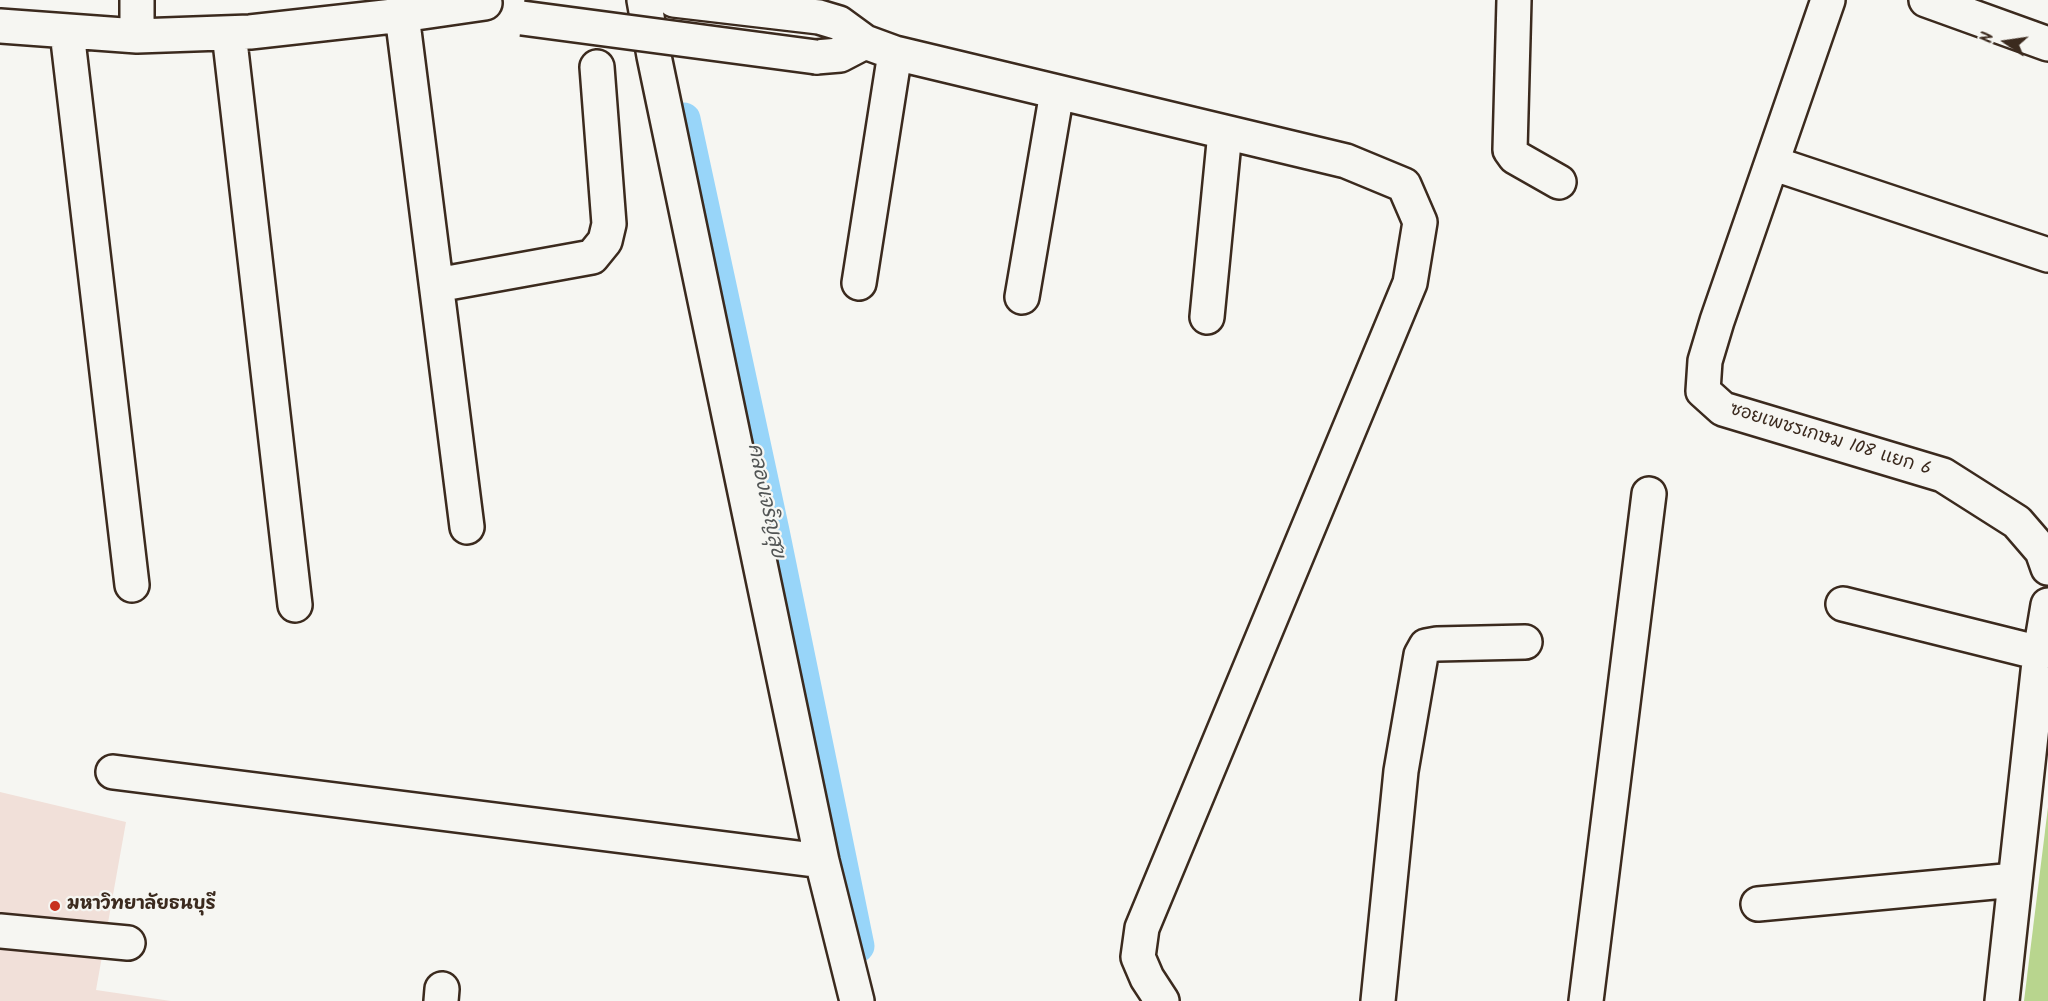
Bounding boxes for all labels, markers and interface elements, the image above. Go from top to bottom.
north arrow [1976,12,2036,72]
text: N [1975,30,2001,46]
street label: ซอยเพชรเกษม 108 แยก 6 [1727,400,1933,482]
water label: คลองเจริญสุข [740,442,788,560]
place label: มหาวิทยาลัยธนบุรี [67,895,216,917]
marker: มหาวิทยาลัยธนบุรี [48,899,62,913]

